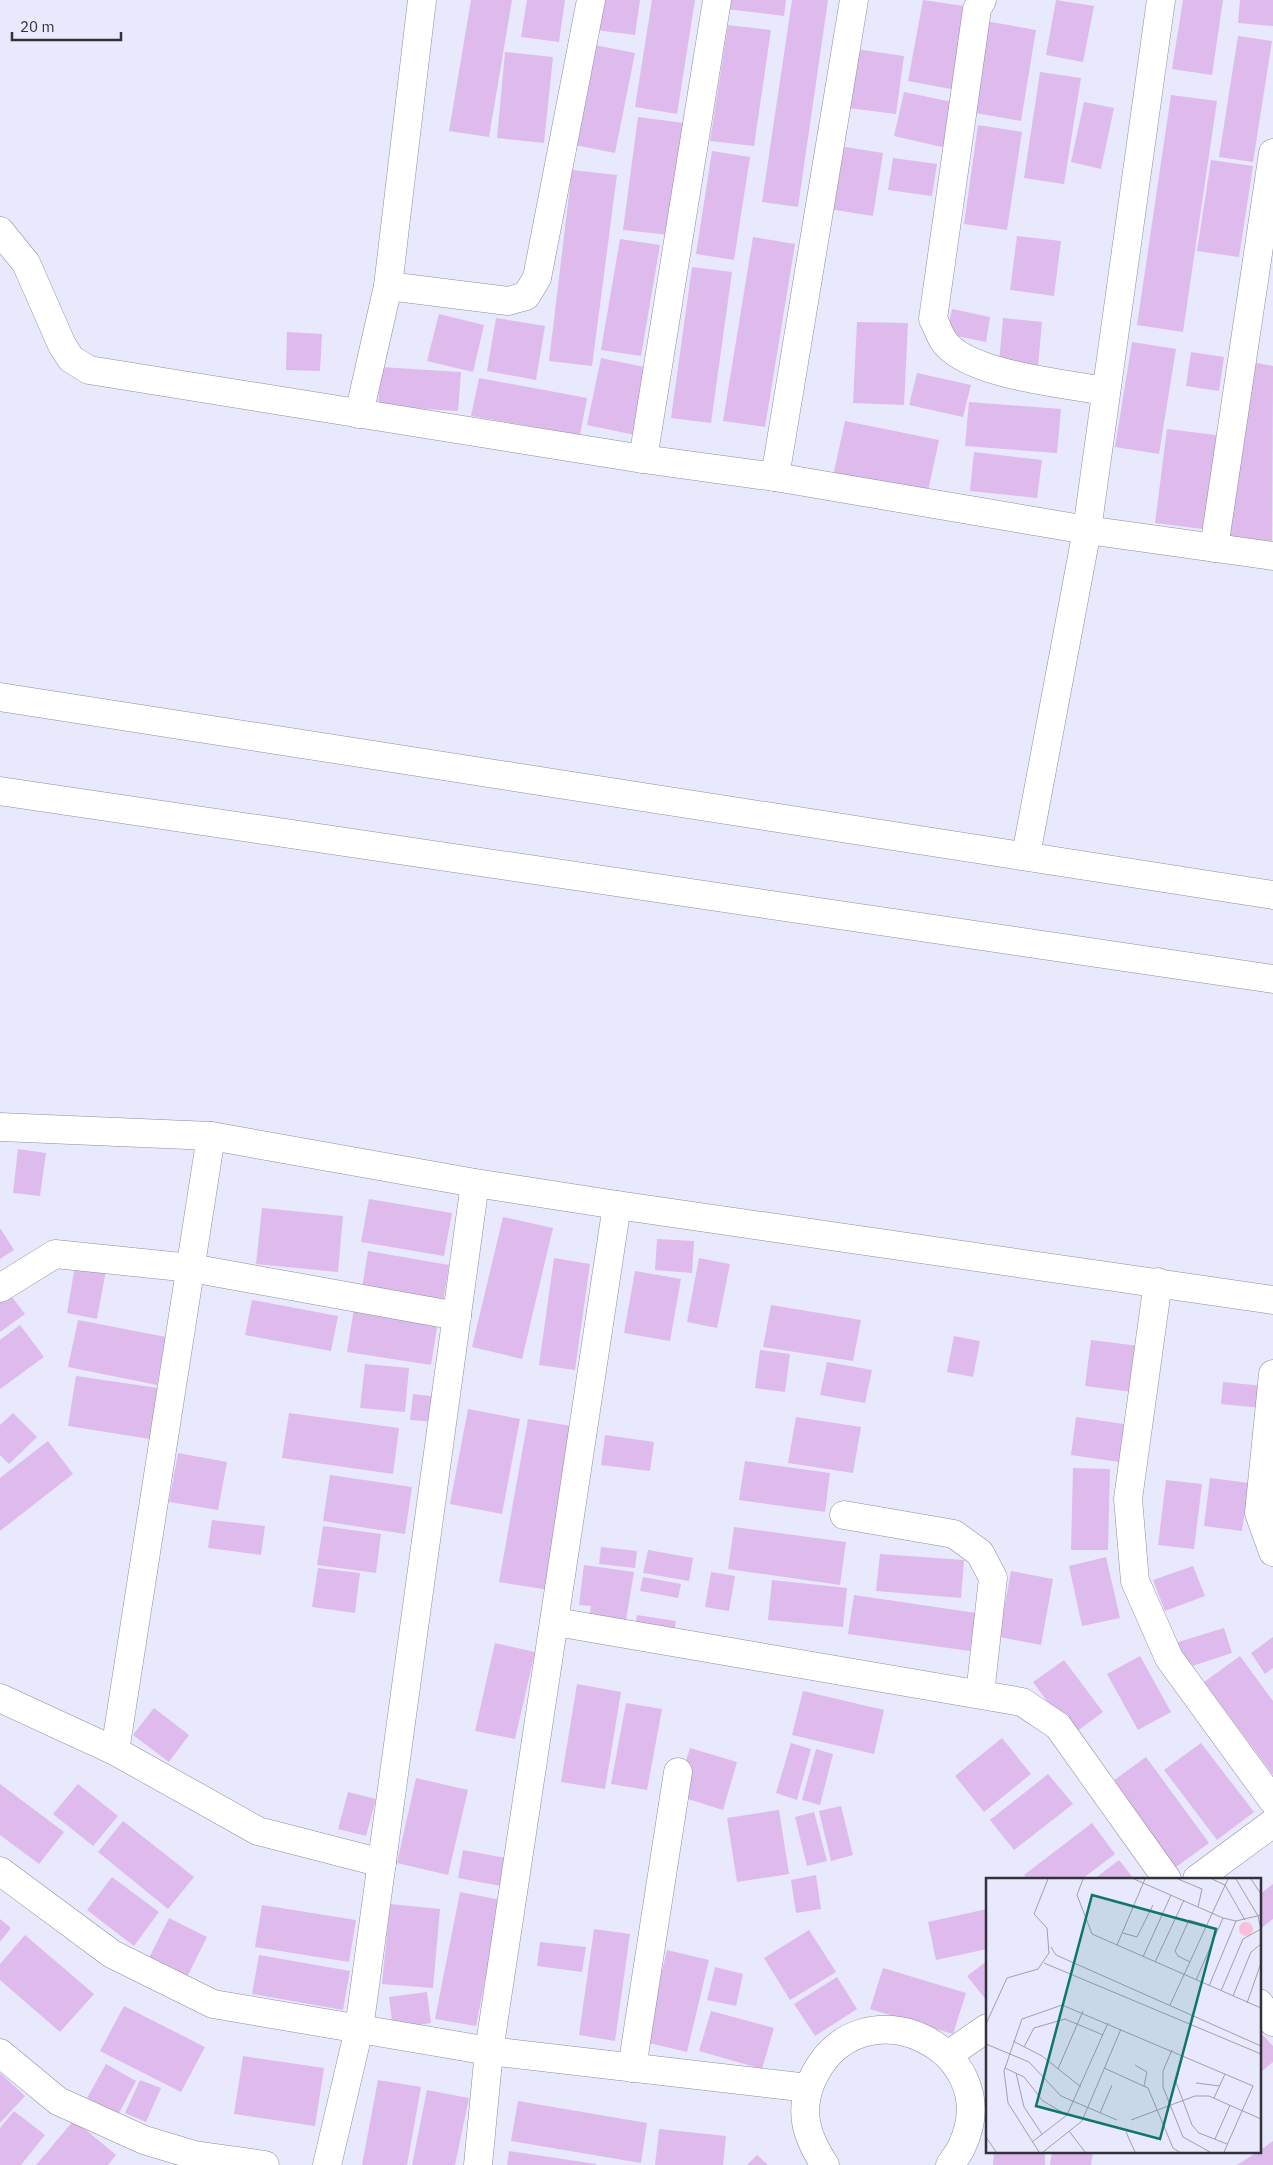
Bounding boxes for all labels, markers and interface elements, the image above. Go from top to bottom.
scale bar [12,10,121,42]
text: 20 m [20,17,55,36]
inset map [986,1878,1260,2152]

